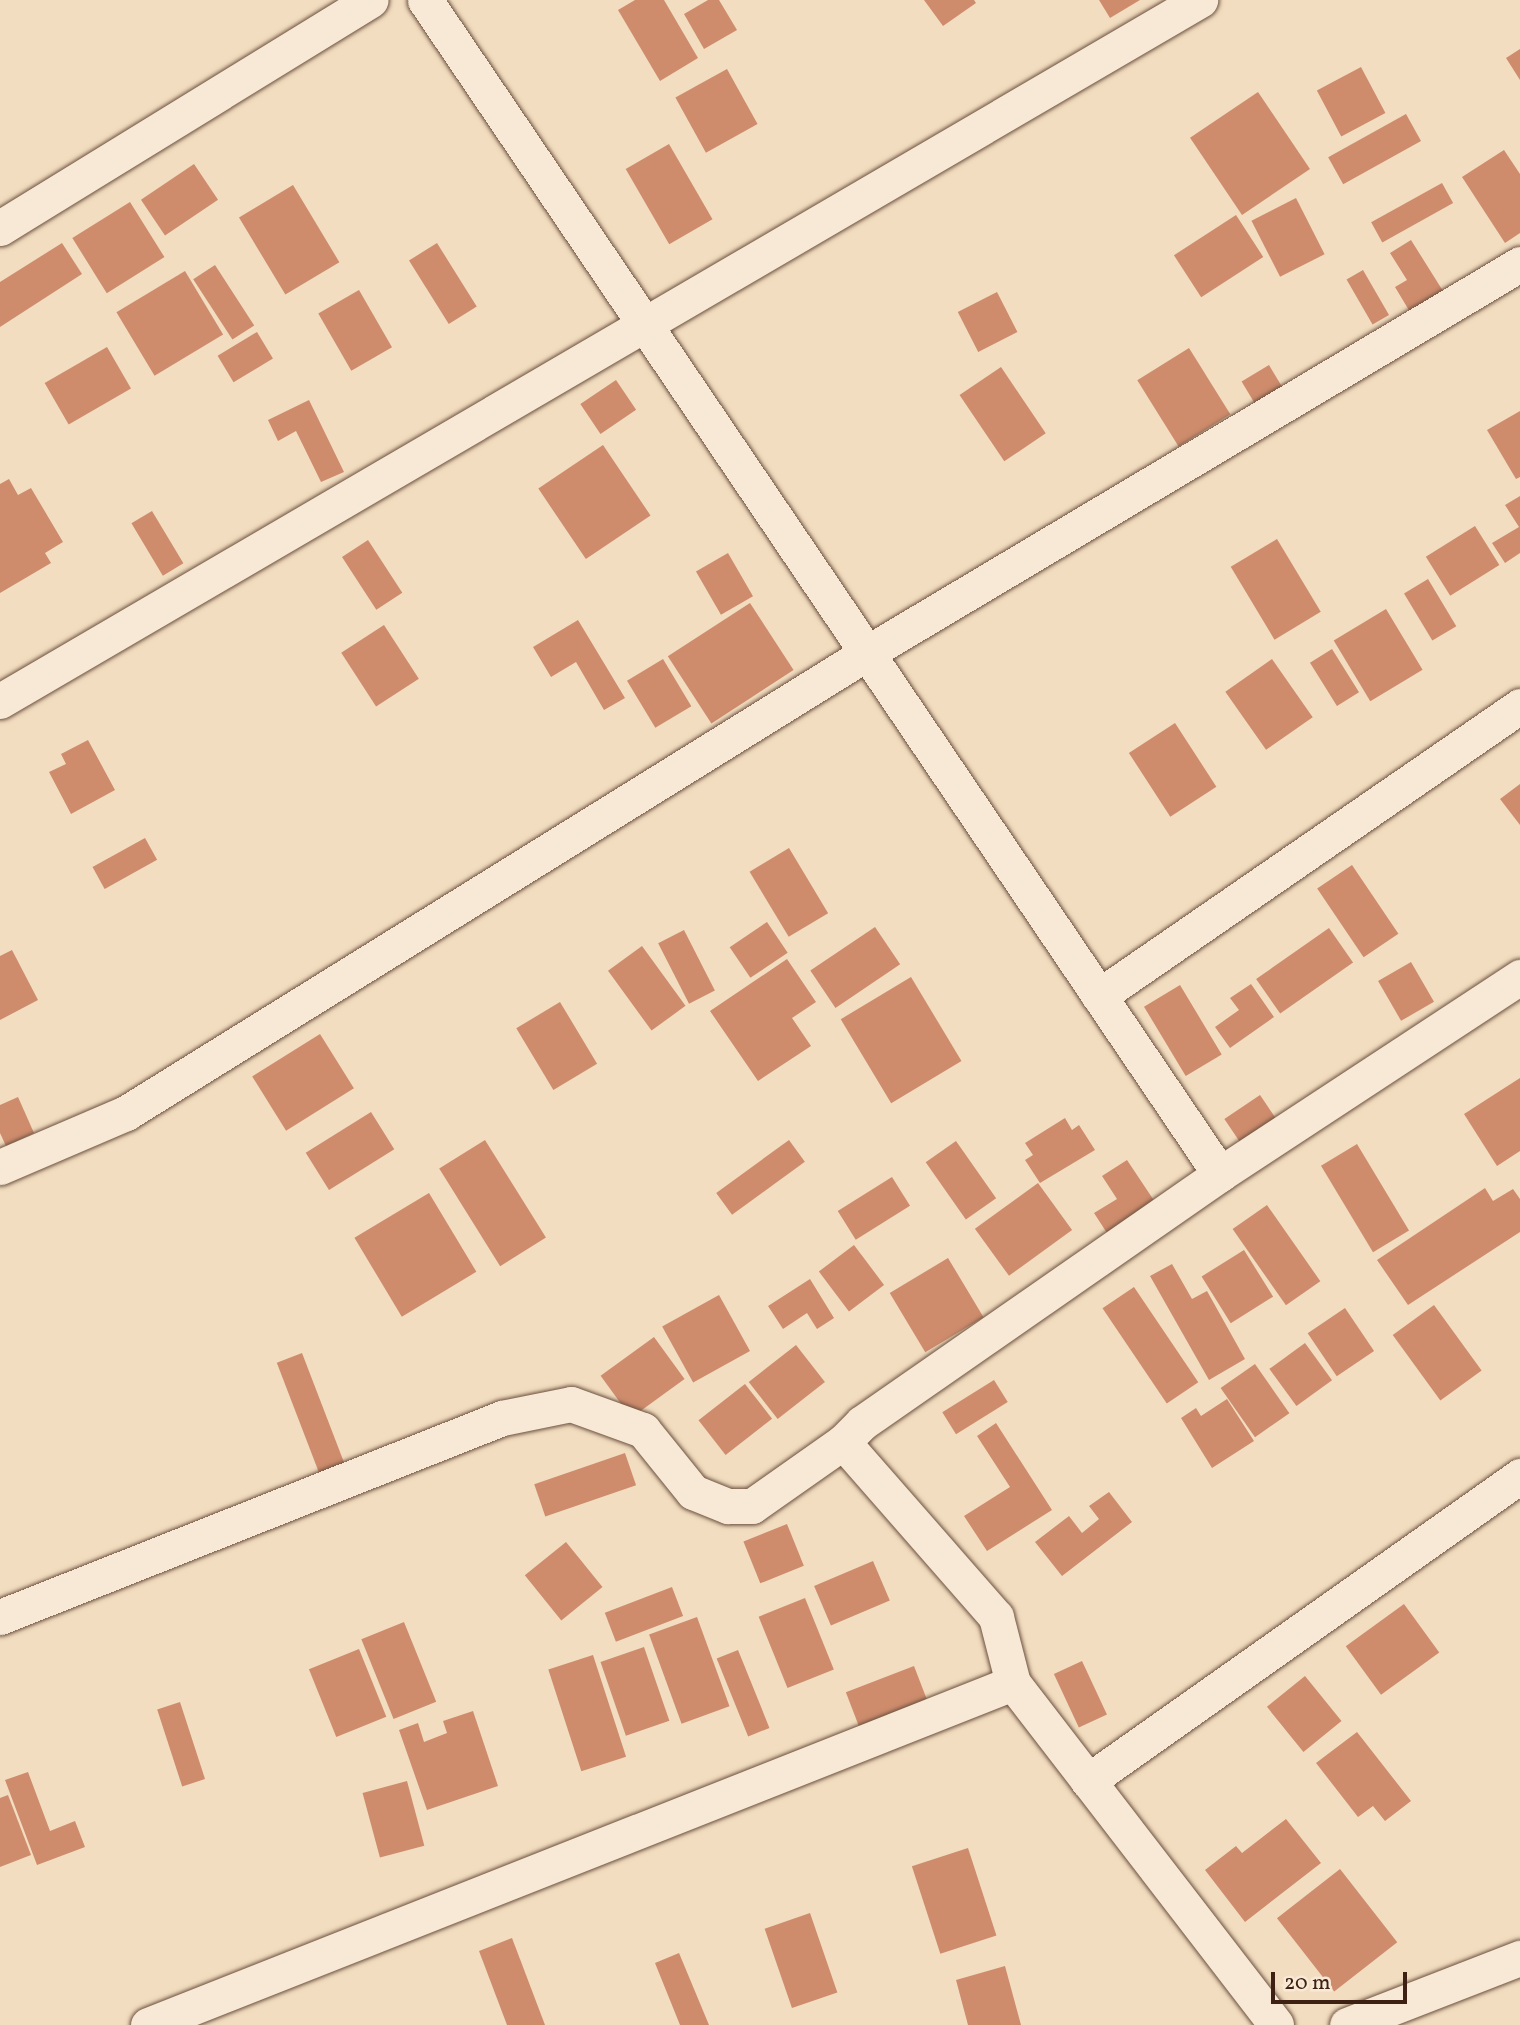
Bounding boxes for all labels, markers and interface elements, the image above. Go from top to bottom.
scale bar [1275,1958,1412,2002]
text: 20 m [1284,1969,1330,1998]

